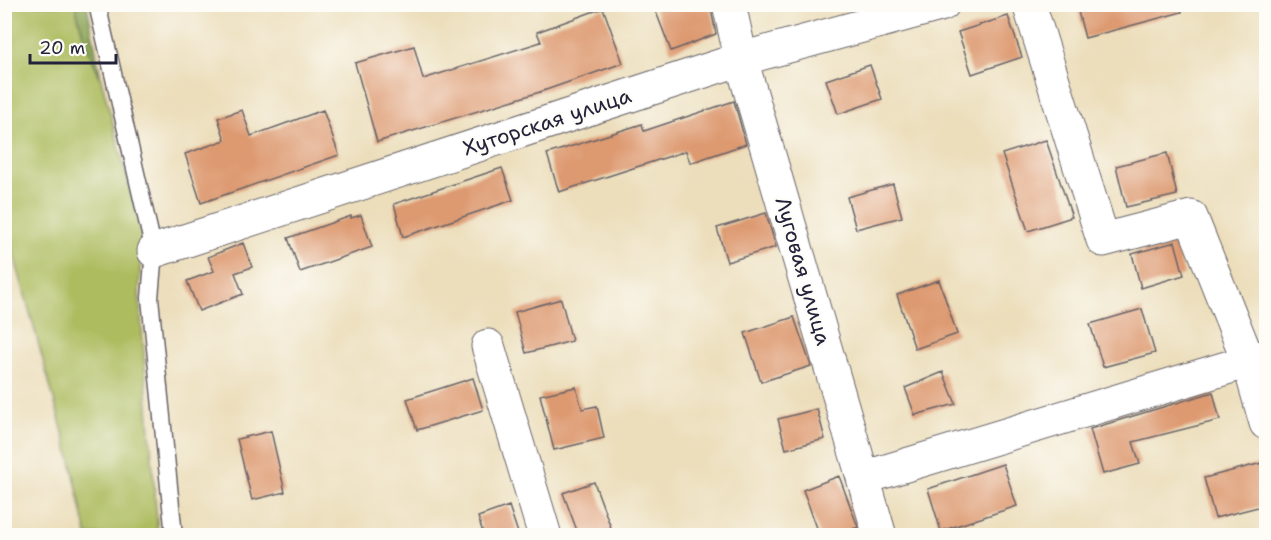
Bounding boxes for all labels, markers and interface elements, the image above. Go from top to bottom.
scale bar [30,27,116,65]
text: 20 m [39,36,85,60]
street label: Хуторская улица [459,82,635,162]
street label: Луговая улица [768,194,838,348]

